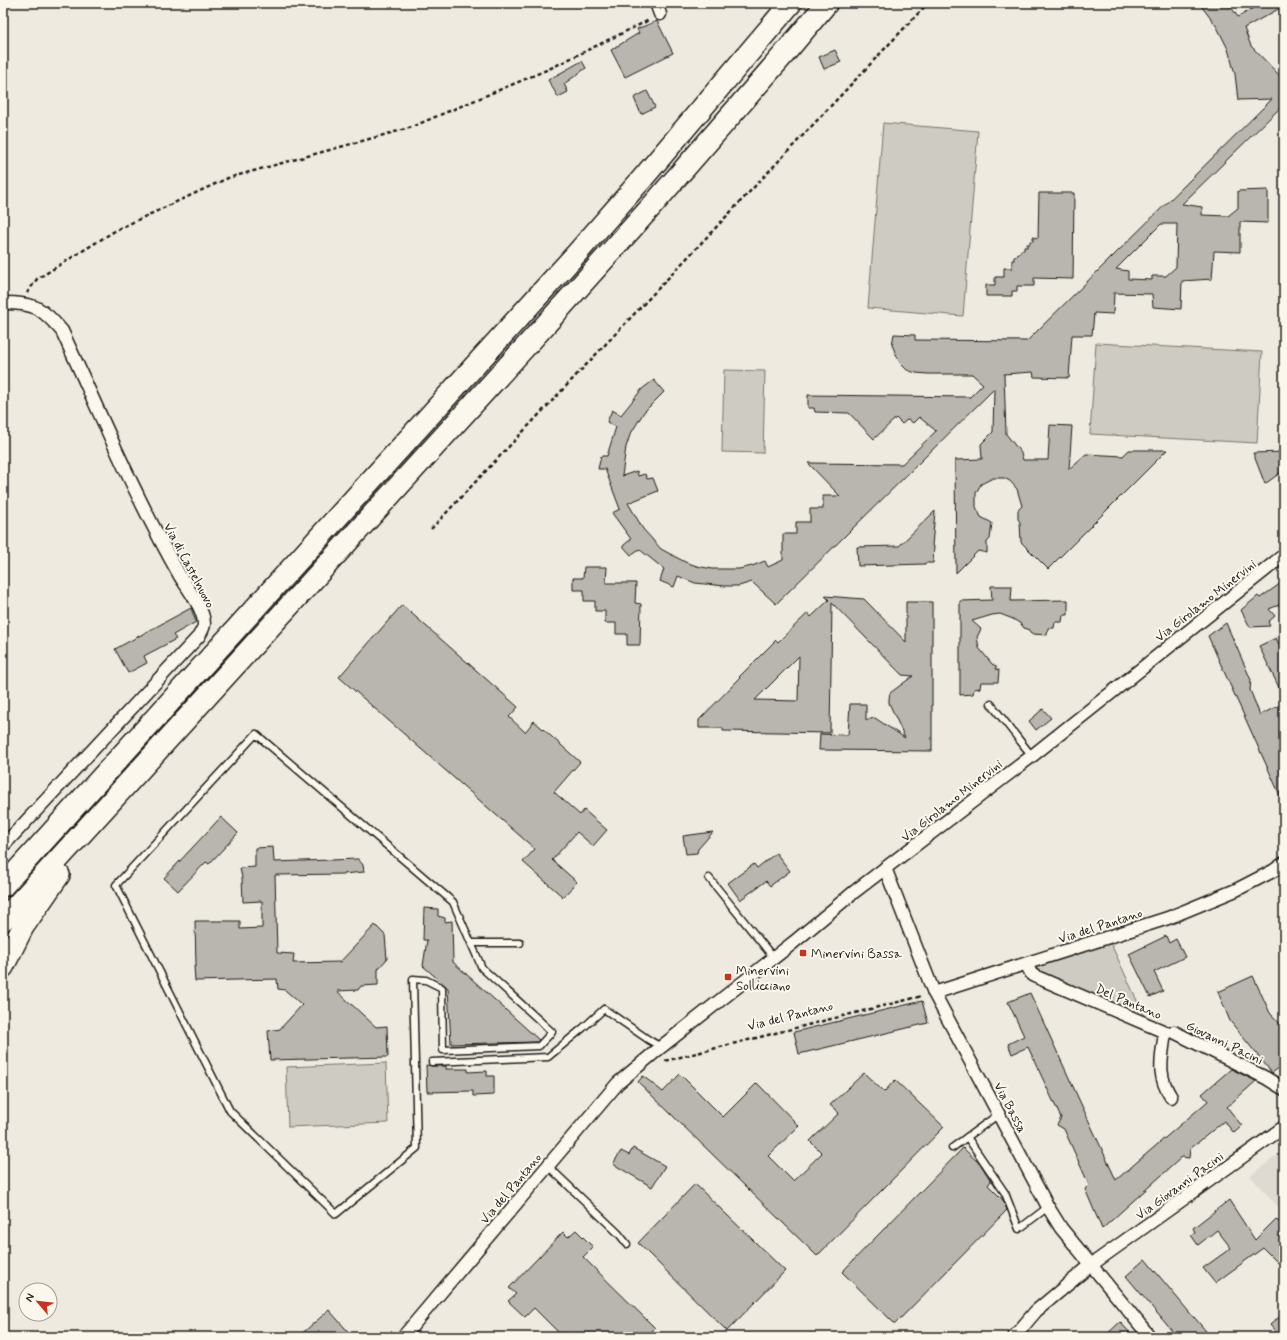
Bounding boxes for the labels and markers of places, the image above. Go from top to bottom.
place label: Minervini Bassa [811,946,902,963]
marker: Minervini Bassa [798,948,808,958]
place label: Minervini Sollicciano [736,963,790,995]
marker: Minervini Sollicciano [723,972,733,982]

